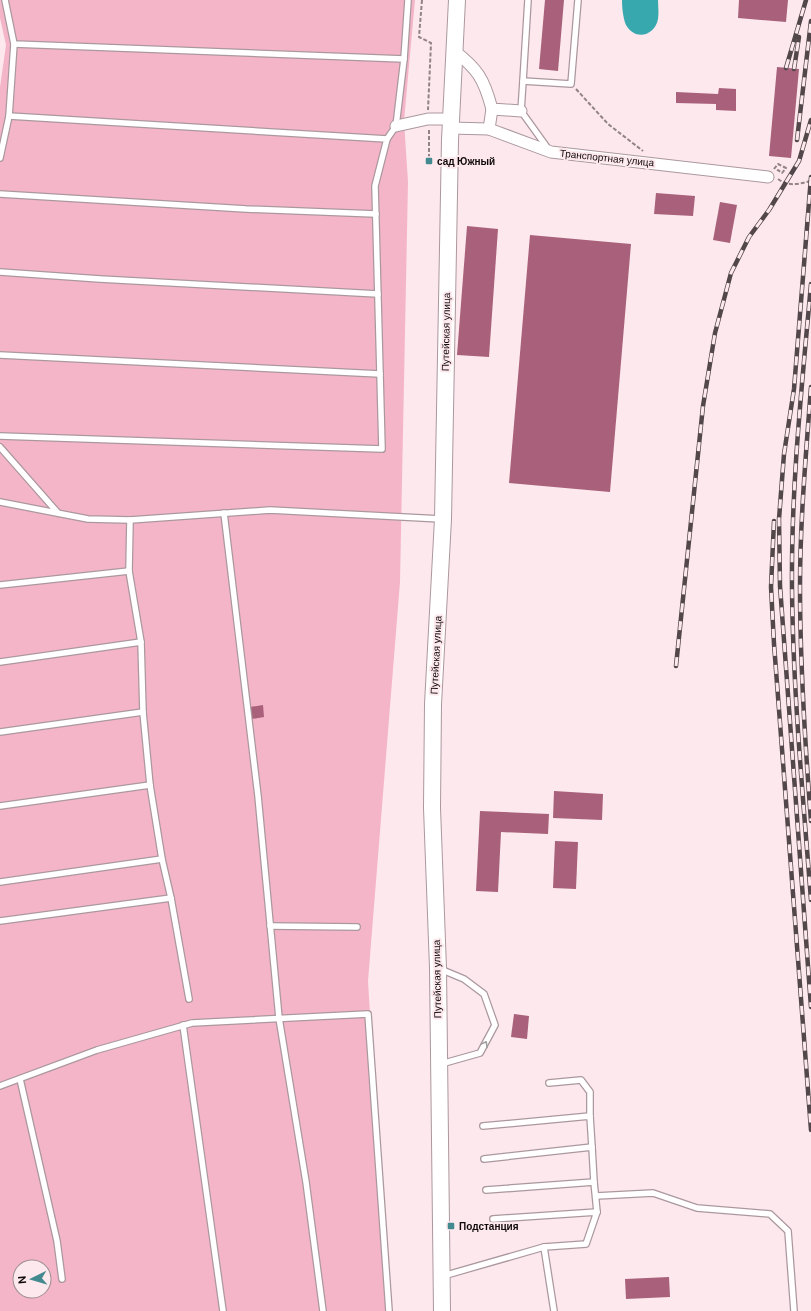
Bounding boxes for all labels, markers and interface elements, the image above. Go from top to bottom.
street label: Транспортная улица [559,147,655,169]
place label: сад Южный [437,155,495,168]
marker: сад Южный [424,156,434,166]
street label: Путейская улица [439,292,453,371]
street label: Путейская улица [427,615,445,695]
street label: Путейская улица [430,939,444,1018]
one-way arrow [480,1041,487,1048]
place label: Подстанция [459,1220,519,1233]
marker: Подстанция [446,1221,456,1231]
north arrow [12,1259,52,1299]
text: N [15,1275,29,1284]

